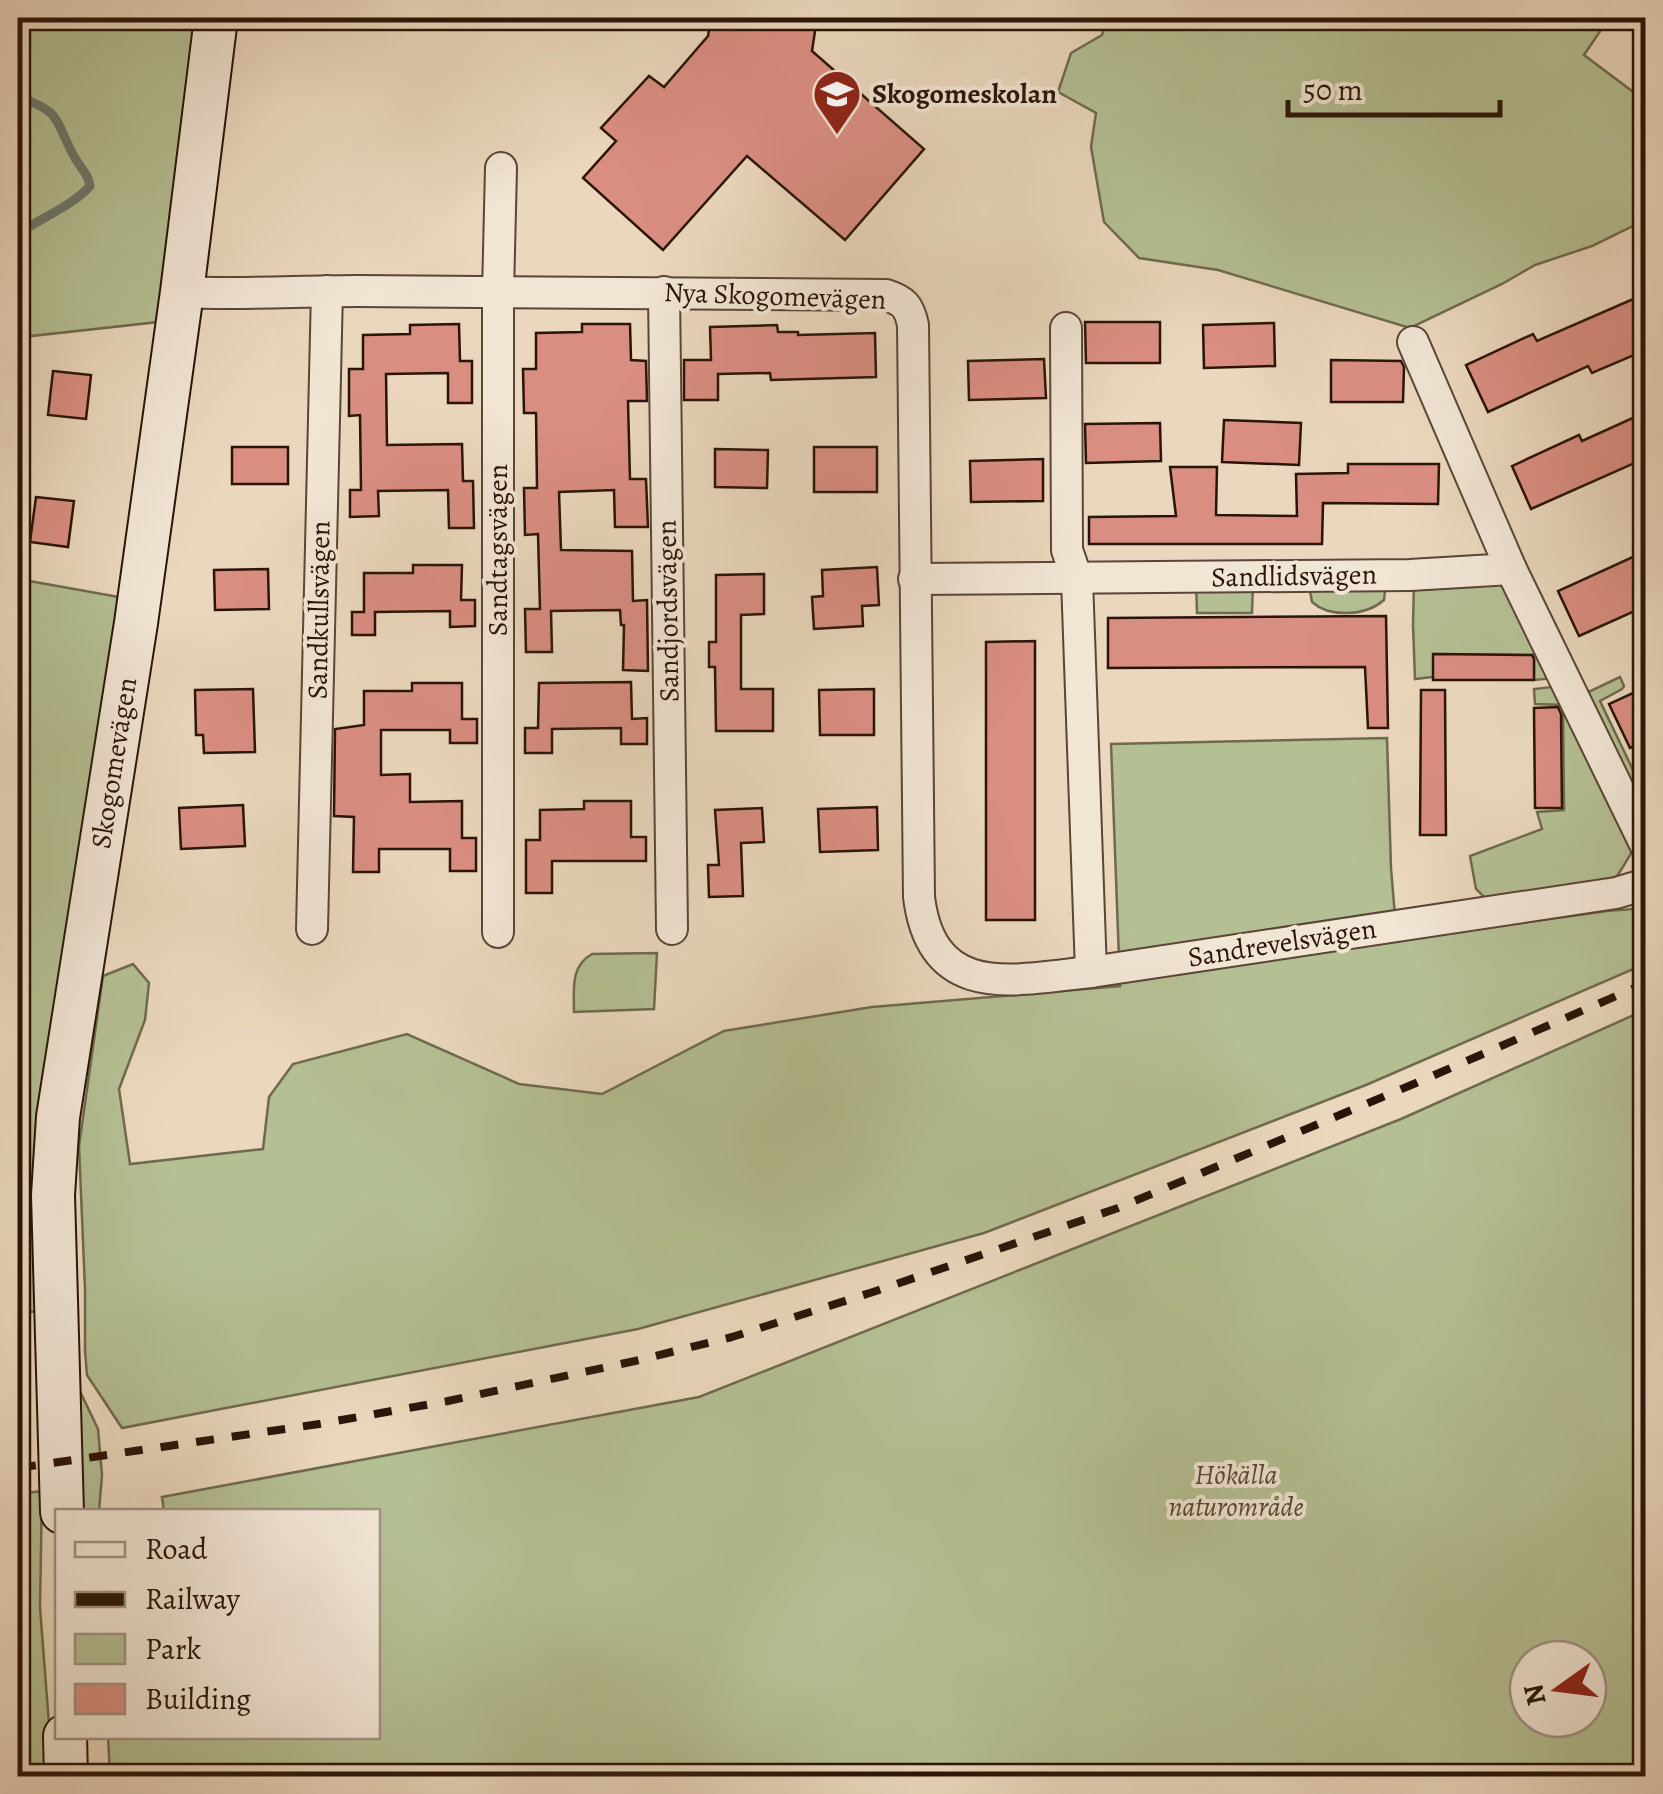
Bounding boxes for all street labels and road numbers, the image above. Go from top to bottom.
street label: Nya Skogomevägen [663,273,887,319]
street label: Sandtagsvägen [479,464,517,636]
street label: Sandjordsvägen [647,519,689,703]
street label: Sandkullsvägen [298,520,340,700]
street label: Sandlidsvägen [1211,556,1377,596]
street label: Skogomevägen [82,675,146,851]
street label: Sandrevelsvägen [1185,909,1379,977]

